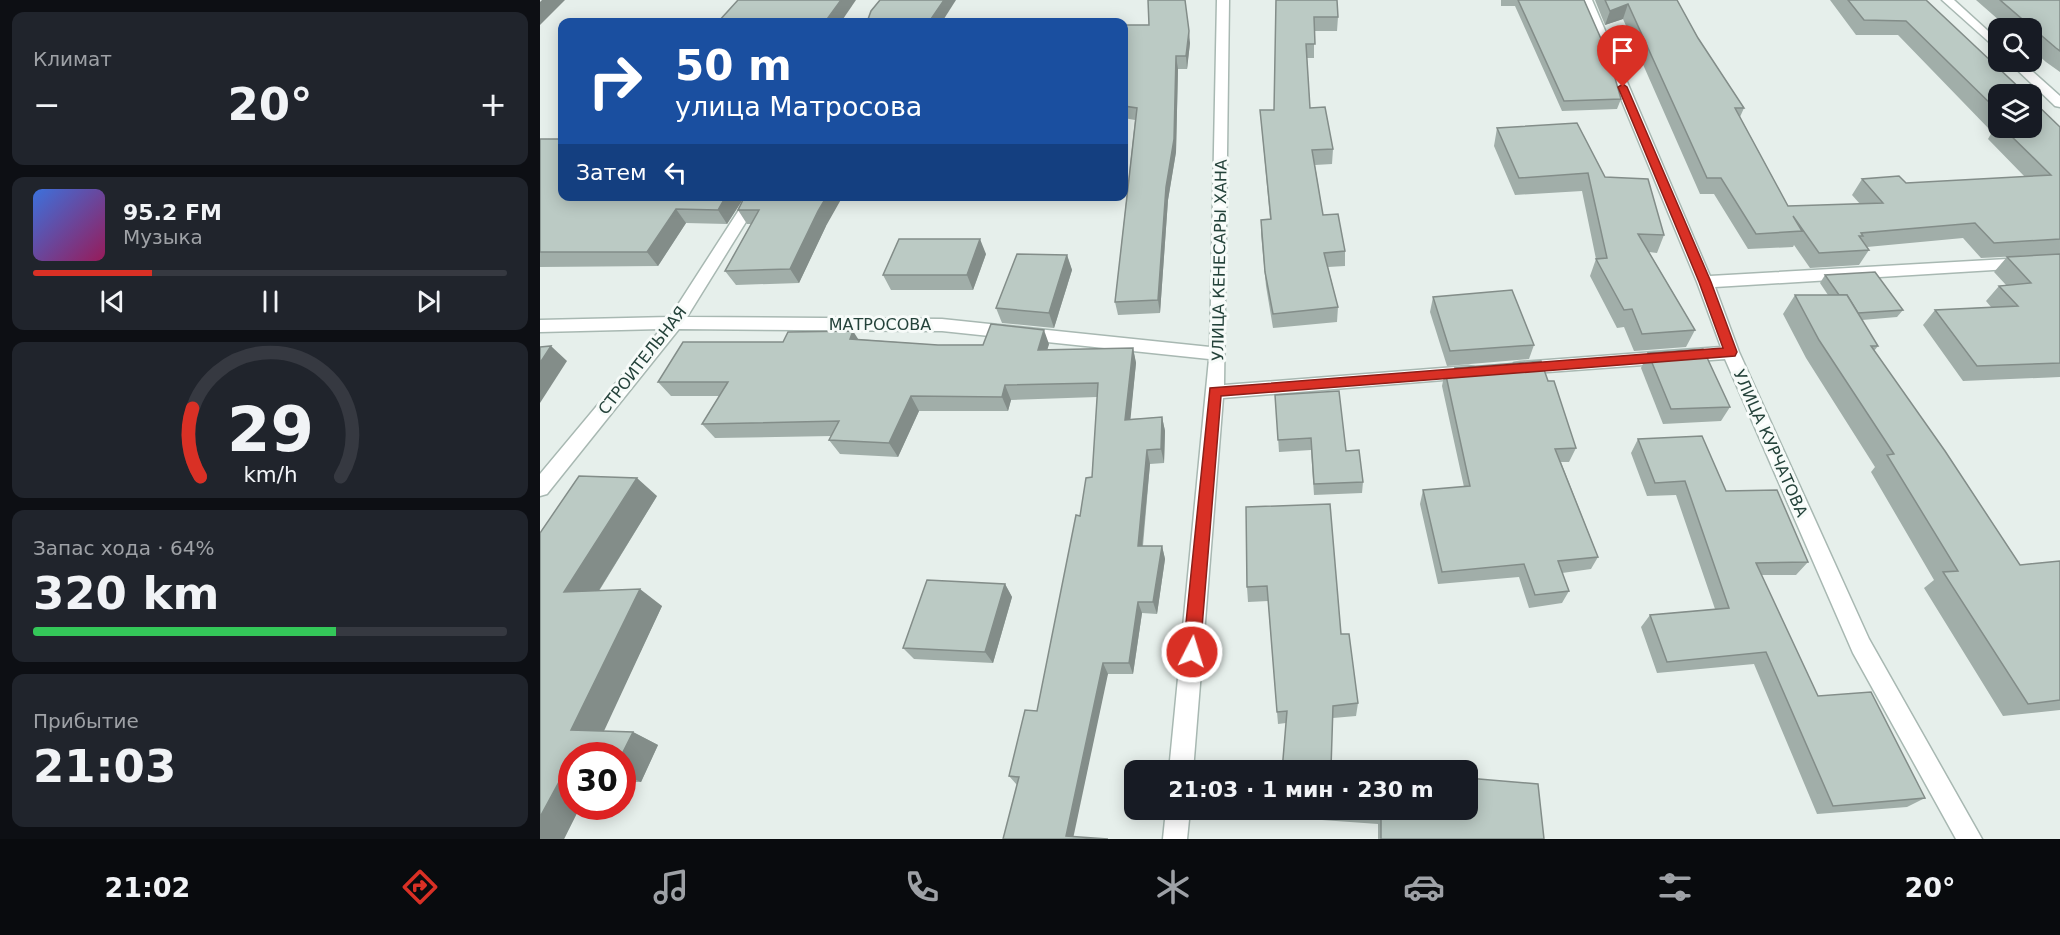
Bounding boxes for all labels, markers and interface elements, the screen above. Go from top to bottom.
map controls [1988,18,2042,138]
button: search [1988,18,2042,72]
pin [1597,25,1648,87]
icon: arrive [1606,34,1639,67]
text: 50 m [675,41,792,90]
icon: right [576,42,654,120]
text: Климат [33,47,112,71]
text: 20° [227,78,313,131]
button: layers [1988,84,2042,138]
text: − [33,85,61,124]
text: + [479,85,507,124]
text: улица Матросова [675,91,922,122]
icon: left [659,156,692,189]
street label: УЛИЦА КЕНЕСАРЫ ХАНА [1208,159,1231,361]
text: Затем [576,160,647,185]
text: 95.2 FM [123,200,222,225]
text: Музыка [123,225,203,249]
icon: previous [96,285,129,318]
icon: pause [254,285,287,318]
icon: next [412,285,445,318]
street label: СТРОИТЕЛЬНАЯ [594,302,691,418]
street label: МАТРОСОВА [829,315,931,334]
street label: УЛИЦА КУРЧАТОВА [1729,367,1812,520]
text: 29 [227,393,313,466]
text: km/h [243,462,297,487]
text: Запас хода · 64% [33,536,214,560]
text: 320 km [33,567,219,620]
position arrow [1160,620,1224,684]
text: Прибытие [33,709,139,733]
text: 21:03 [33,740,176,793]
speed limit sign: 30 [558,742,636,820]
text: 21:03 · 1 мин · 230 m [1168,777,1434,802]
icon: directions [399,866,441,908]
icon: music [650,866,692,908]
icon: phone [901,866,943,908]
icon: climate [1152,866,1194,908]
icon: car [1403,866,1445,908]
icon: filters [1654,866,1696,908]
text: 21:02 [104,872,190,903]
text: 20° [1904,872,1955,903]

